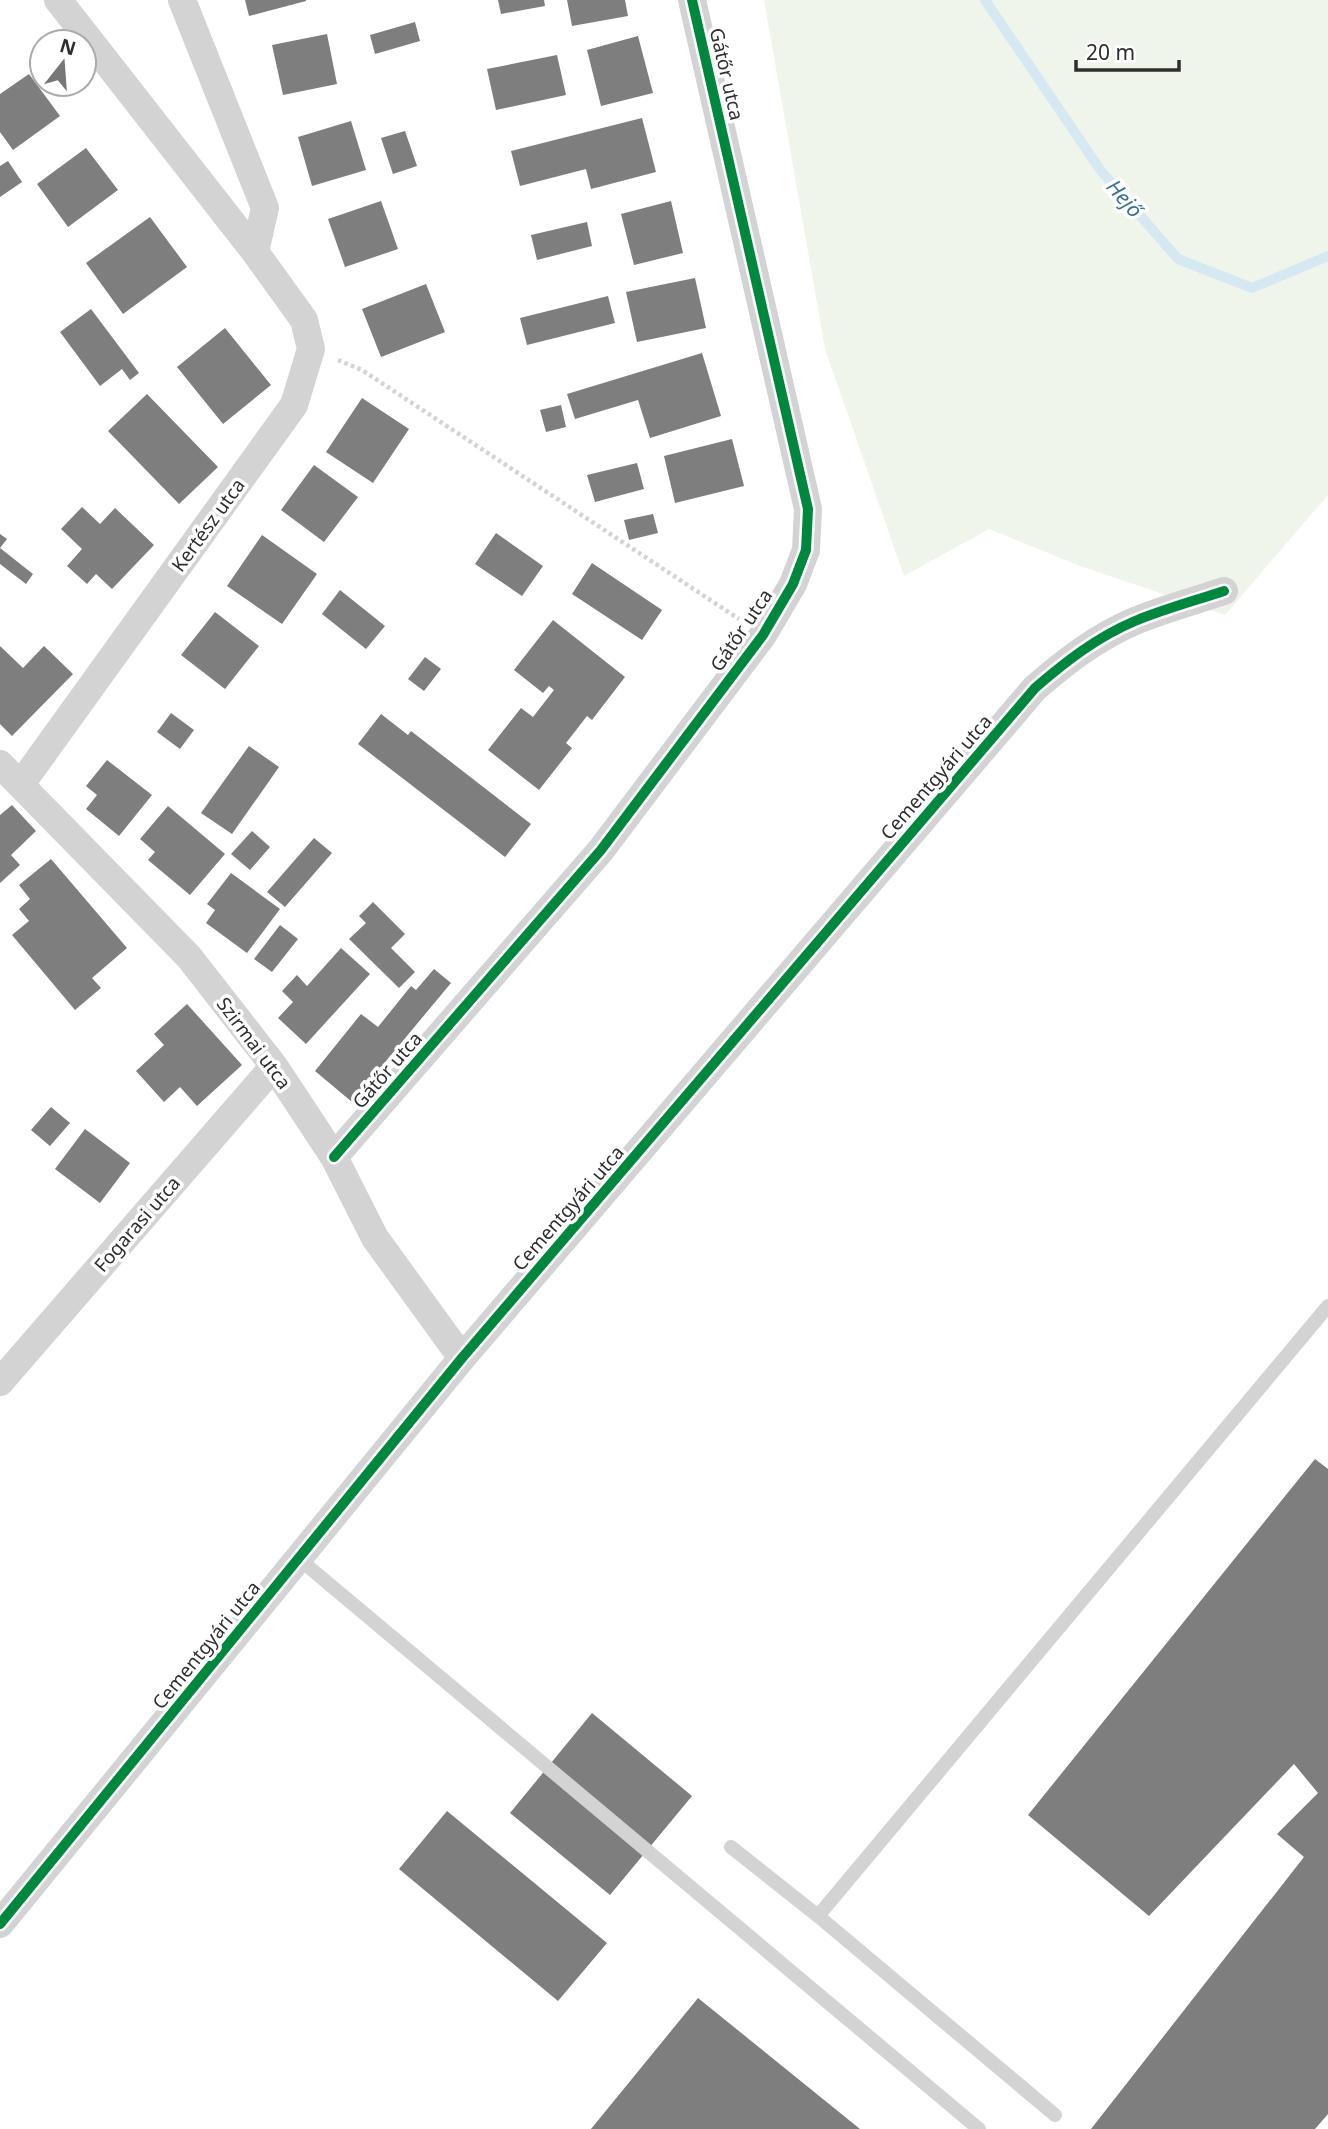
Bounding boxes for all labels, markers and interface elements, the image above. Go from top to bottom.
street label: Gátőr utca [704,25,750,123]
north arrow [28,28,98,98]
scale bar [1076,28,1179,72]
text: N [57,32,79,61]
text: 20 m [1086,38,1135,66]
water label: Hejő [1101,173,1150,224]
street label: Kertész utca [165,473,251,577]
street label: Gátőr utca [704,584,778,676]
street label: Cementgyári utca [874,709,998,845]
street label: Szirmai utca [211,992,297,1094]
street label: Gátőr utca [346,1026,428,1114]
street label: Cementgyári utca [506,1140,630,1276]
street label: Fogarasi utca [88,1171,186,1277]
street label: Cementgyári utca [146,1575,266,1715]

